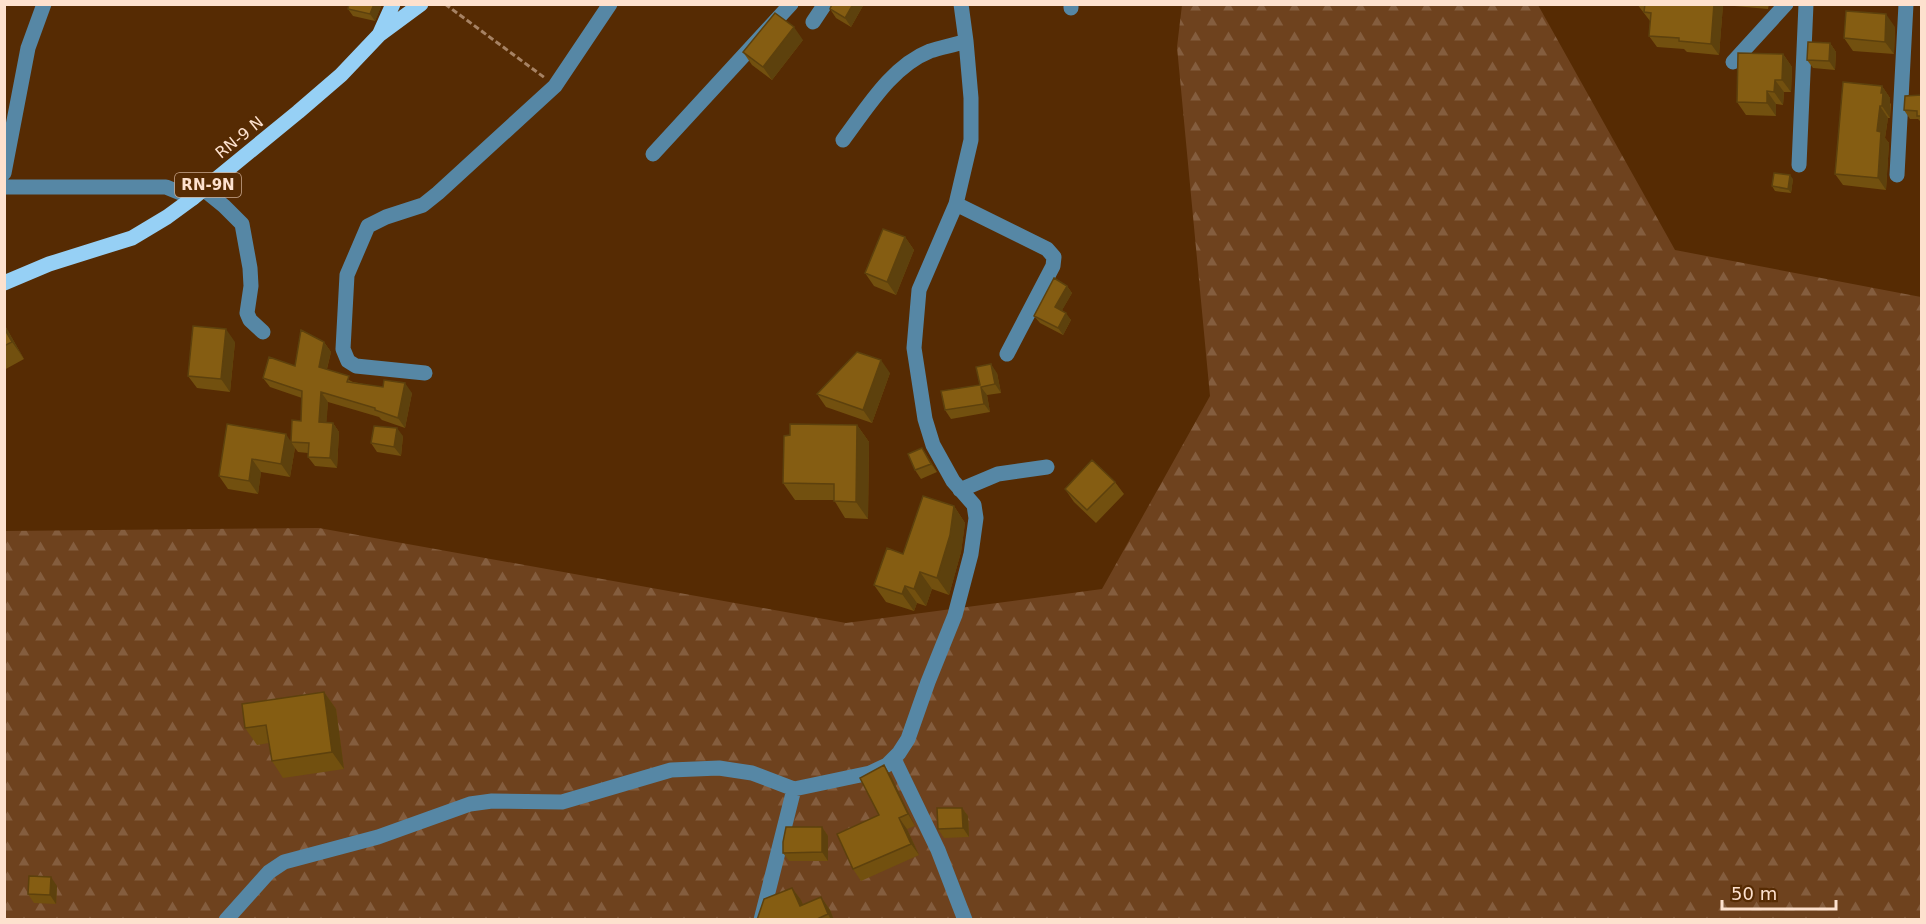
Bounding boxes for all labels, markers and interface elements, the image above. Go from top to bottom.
street label: RN-9 N [212,112,267,162]
road number: RN-9N [175,173,241,197]
scale bar [1722,873,1836,911]
text: 50 m [1731,883,1777,904]

